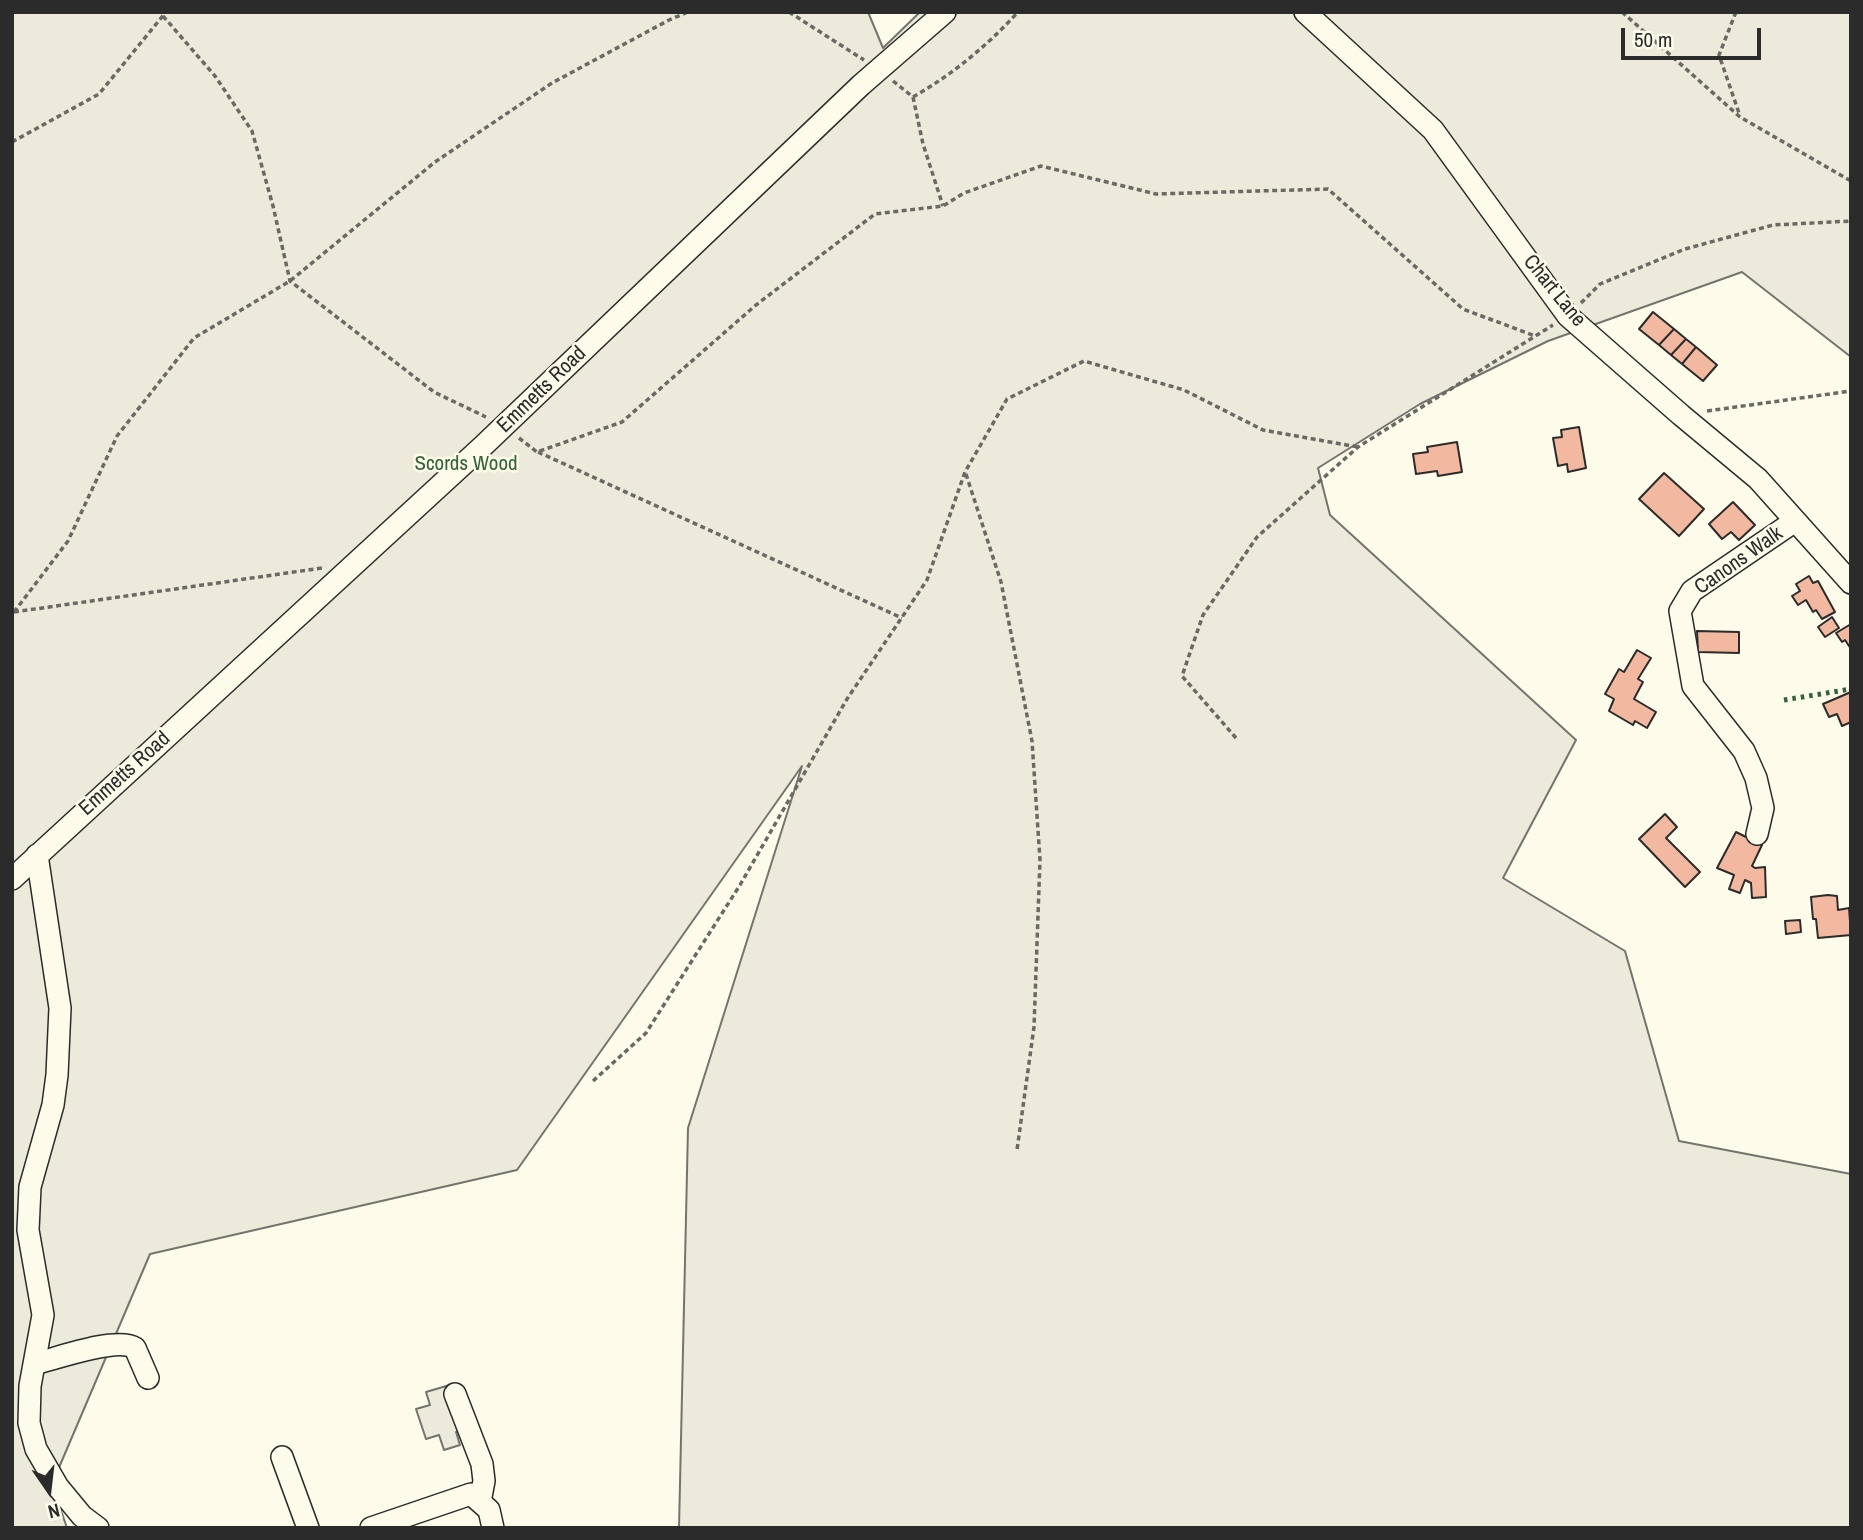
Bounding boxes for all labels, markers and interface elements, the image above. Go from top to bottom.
scale bar [1625,14,1765,58]
text: 50 m [1634,25,1672,54]
street label: Chart Lane [1517,250,1591,332]
street label: Emmetts Road [492,341,592,439]
park label: Scords Wood [414,451,518,477]
street label: Canons Walk [1690,521,1788,601]
street label: Emmetts Road [74,727,176,821]
north arrow [14,1456,84,1526]
text: N [45,1497,63,1525]

